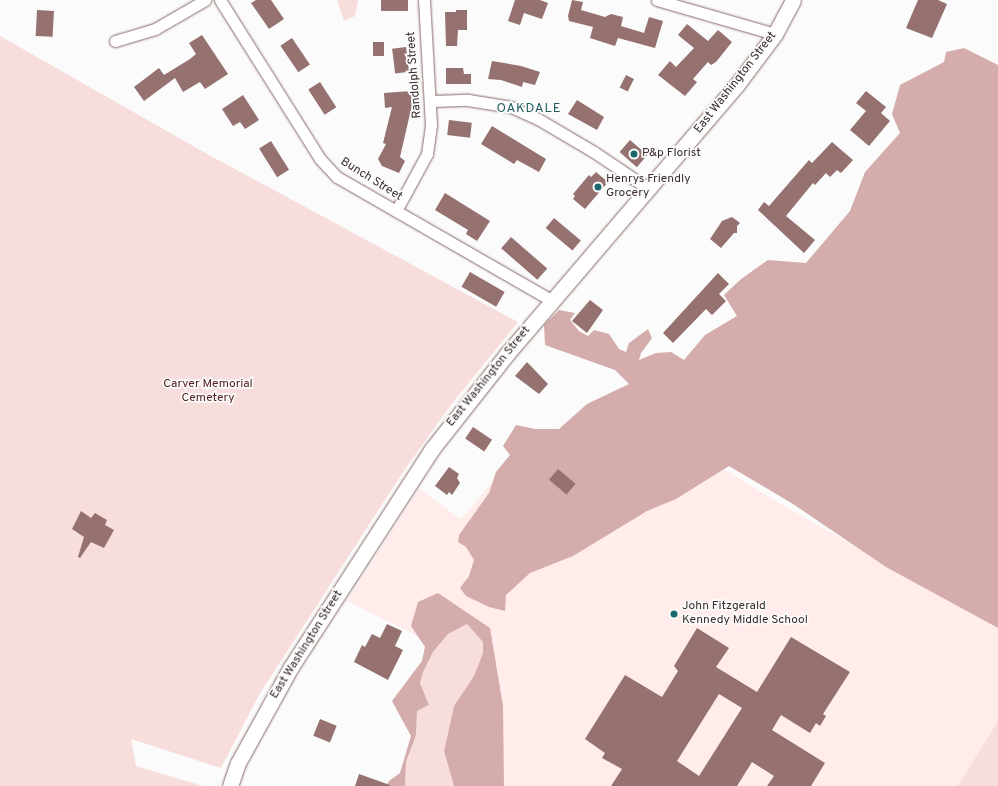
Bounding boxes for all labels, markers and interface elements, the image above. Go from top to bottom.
street label: East Washington Street [692,29,780,137]
street label: Randolph Street [405,31,425,119]
district label: OAKDALE [497,101,561,117]
place label: P&p Florist [642,147,701,161]
marker: P&p Florist [629,149,639,159]
street label: Bunch Street [337,155,405,205]
place label: Henrys Friendly Grocery [606,173,690,201]
marker: Henrys Friendly Grocery [593,182,603,192]
street label: East Washington Street [444,324,534,430]
park label: Carver Memorial Cemetery [163,378,253,406]
street label: East Washington Street [268,588,346,702]
place label: John Fitzgerald Kennedy Middle School [682,600,808,628]
marker: John Fitzgerald Kennedy Middle School [669,609,679,619]

